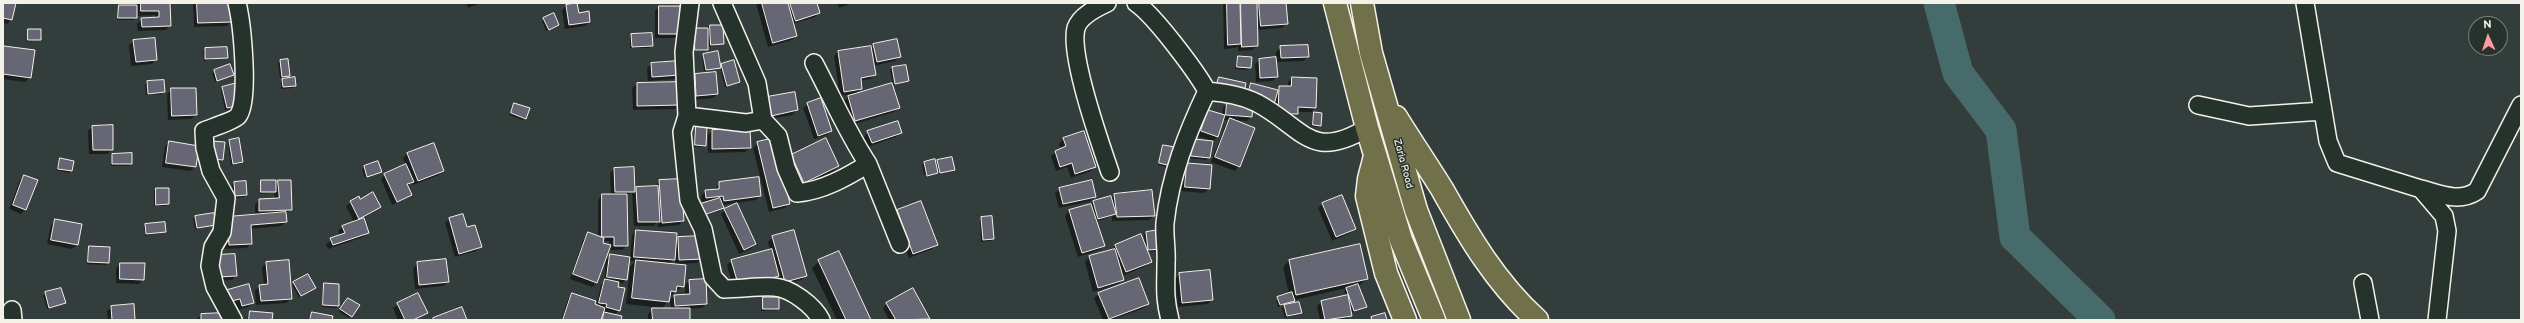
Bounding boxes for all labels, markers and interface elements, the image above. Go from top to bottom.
north arrow [2468,16,2508,56]
text: N [2483,18,2492,31]
street label: Zaria Road [1391,138,1415,190]

